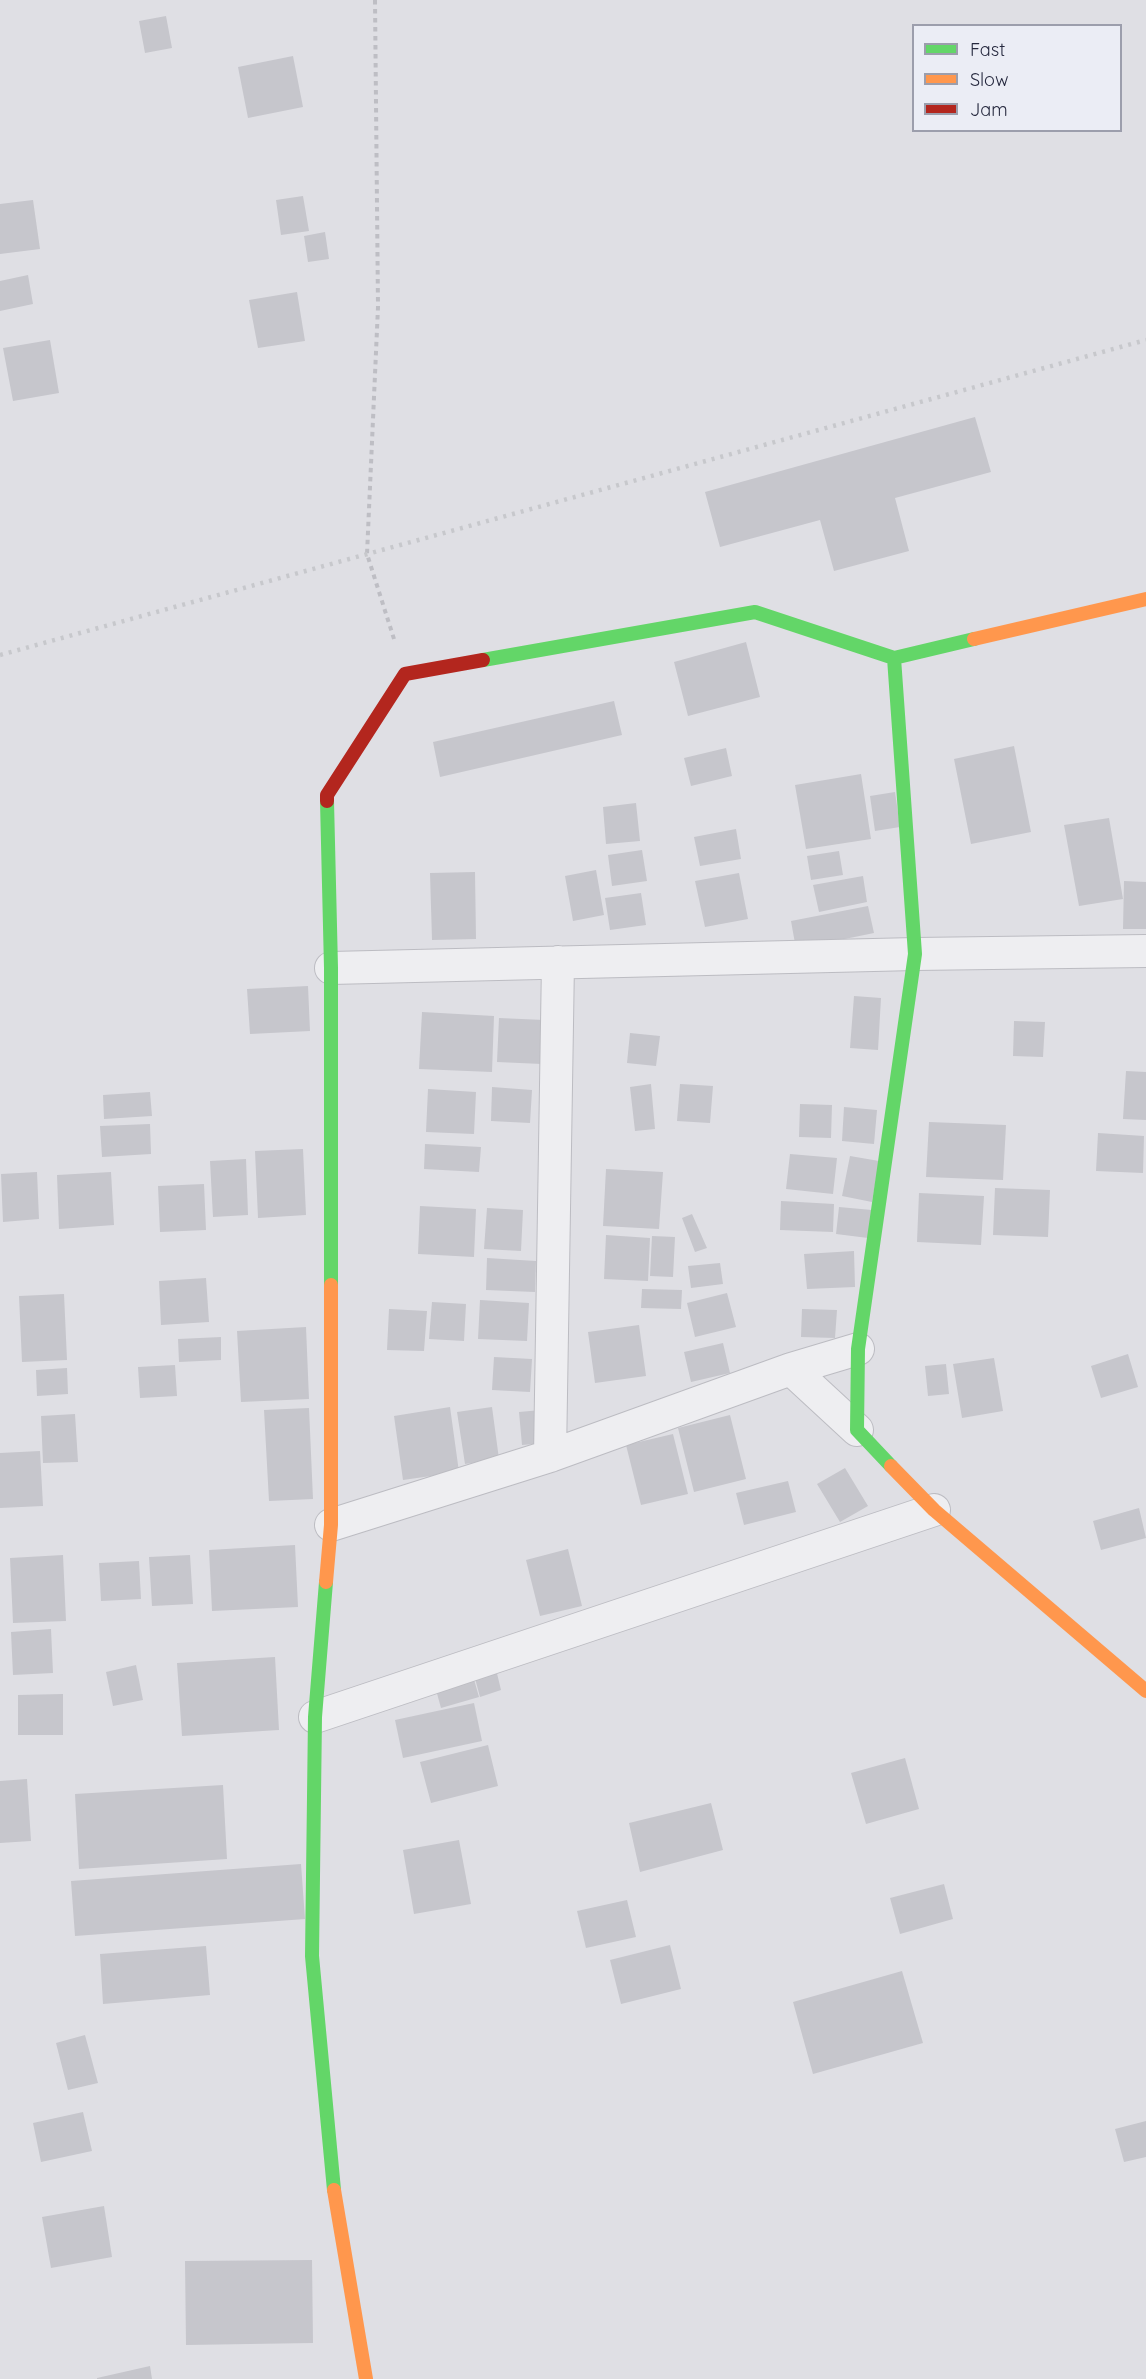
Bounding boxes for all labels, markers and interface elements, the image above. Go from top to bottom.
legend [912,24,1122,132]
text: Fast [970,38,1005,61]
text: Slow [970,68,1008,91]
text: Jam [970,98,1008,121]

